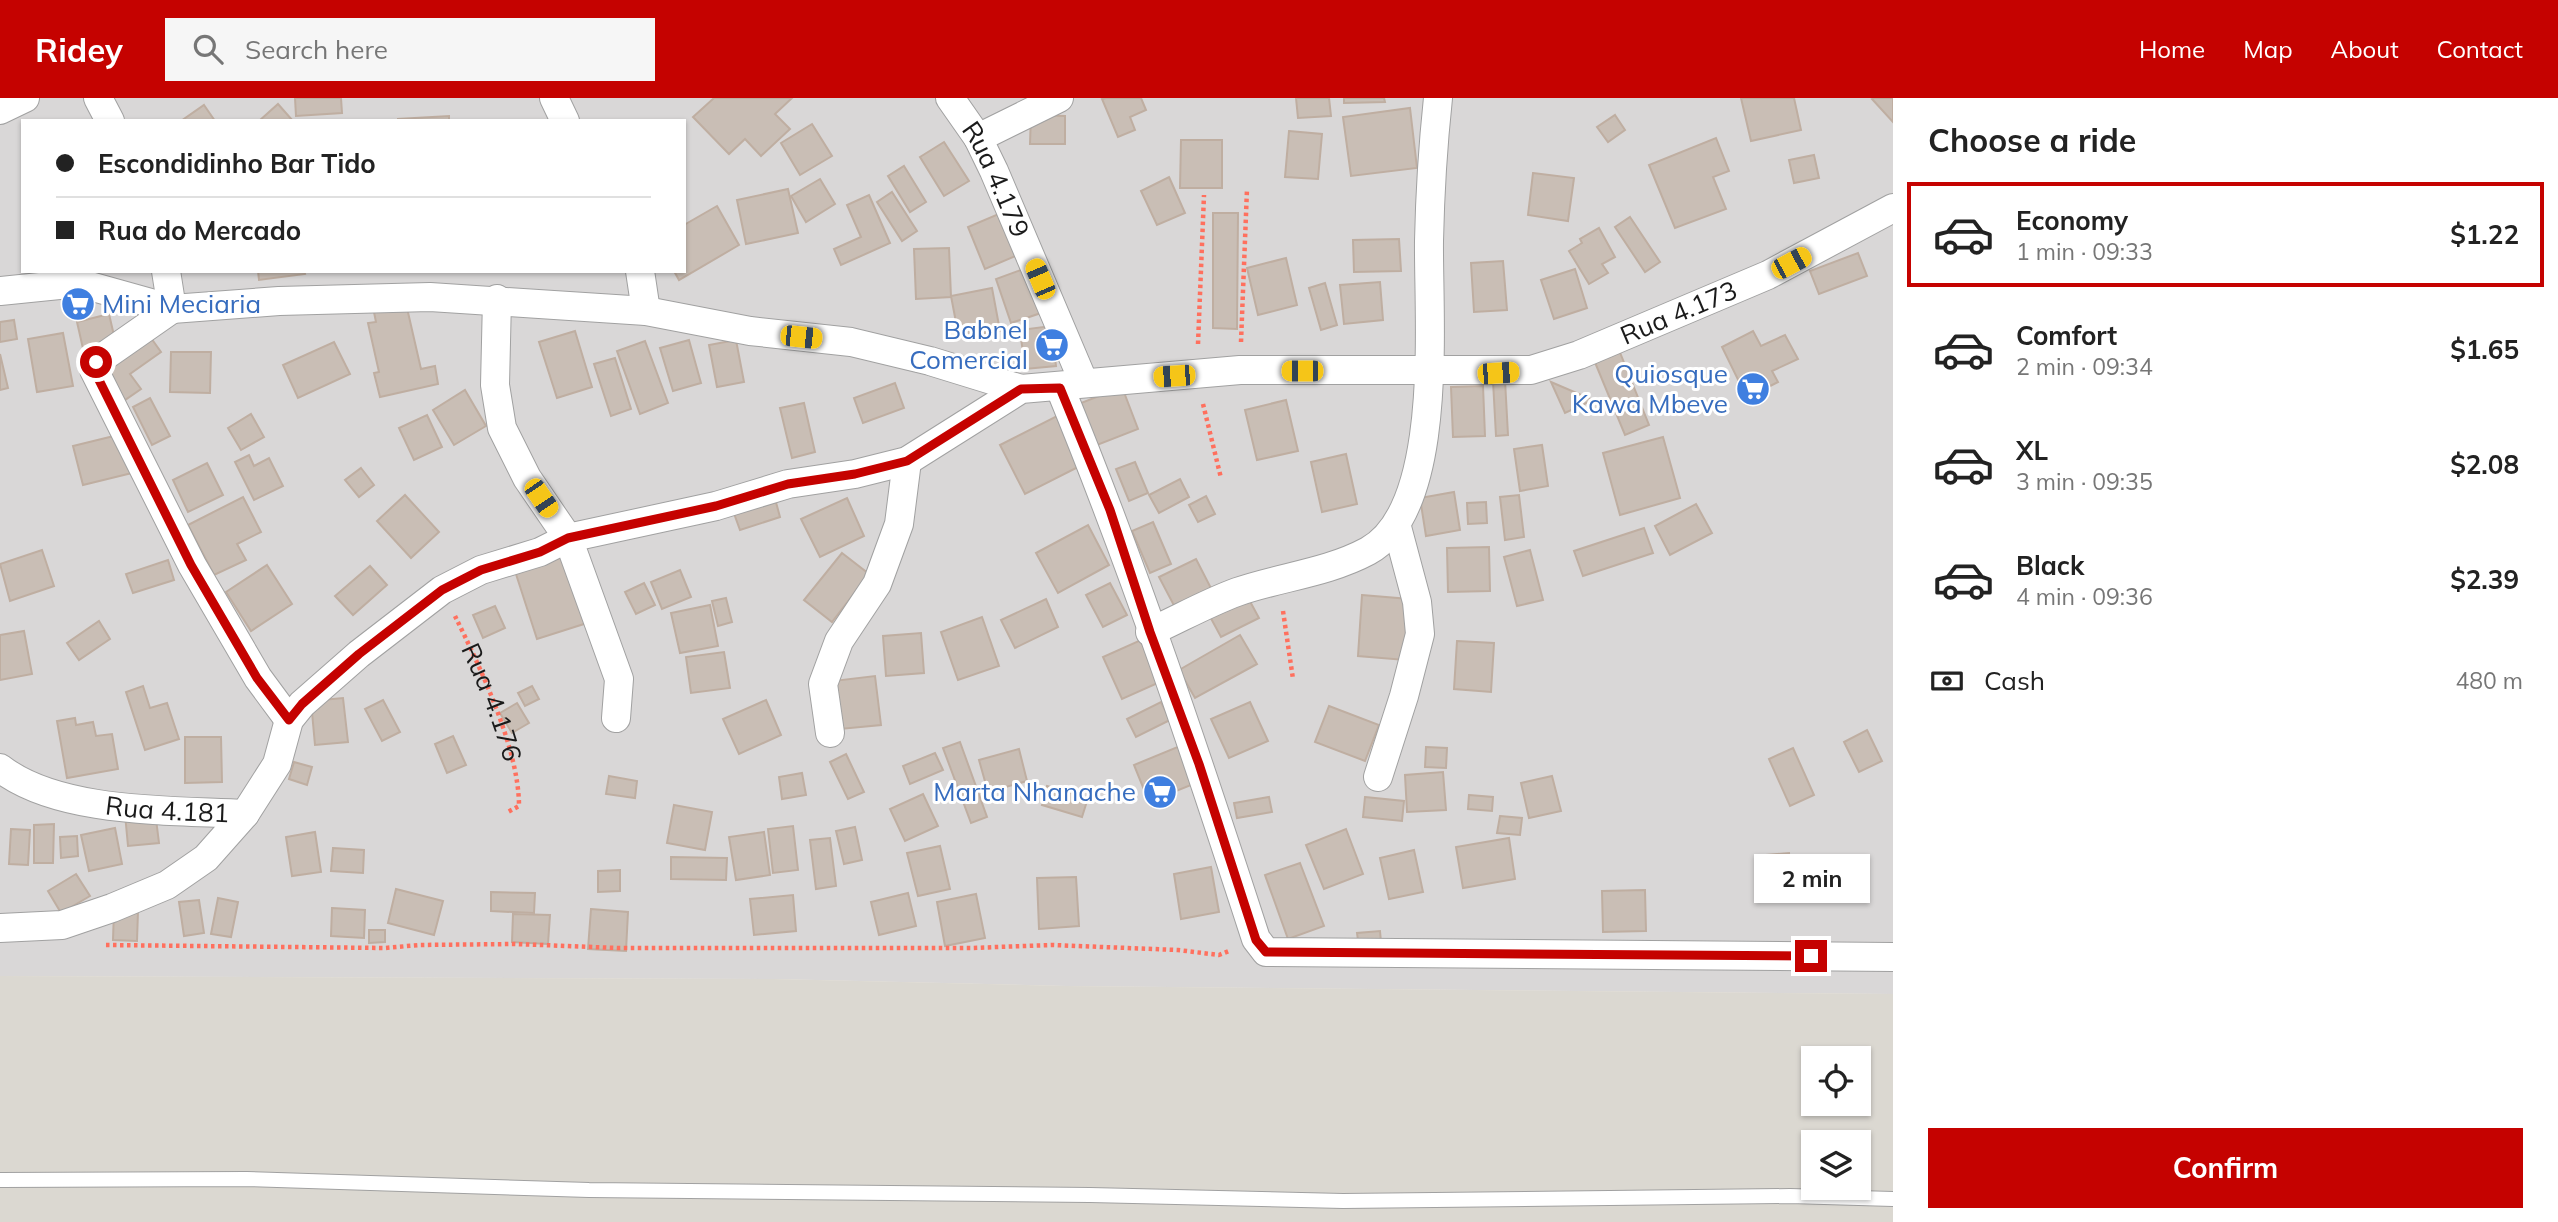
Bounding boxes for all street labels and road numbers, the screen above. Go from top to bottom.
street label: Rua 4.179 [955,115,1037,242]
street label: Rua 4.173 [1615,273,1742,352]
street label: Rua 4.176 [454,638,529,765]
street label: Rua 4.181 [104,788,230,829]

